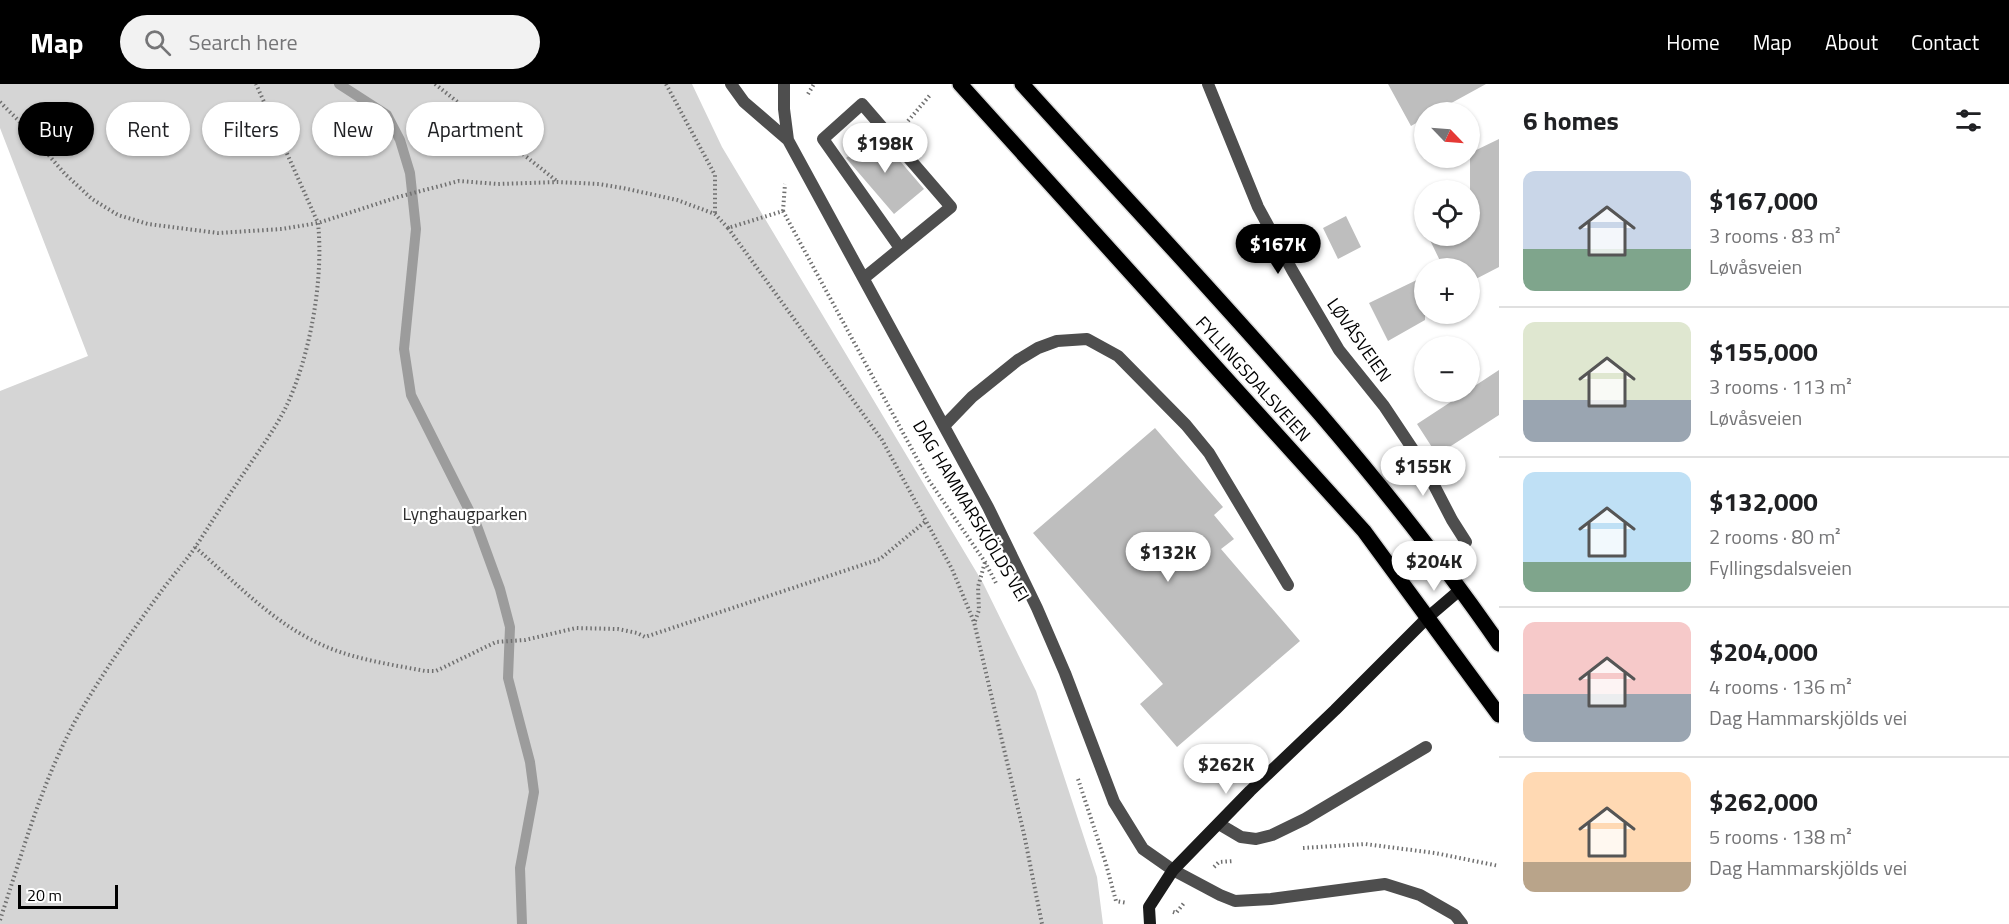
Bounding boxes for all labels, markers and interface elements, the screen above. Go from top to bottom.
search box [120,15,540,69]
text: Map [30,21,84,64]
text: Search here [189,25,298,59]
icon: search [141,26,174,59]
text: Home [1666,26,1720,58]
text: Map [1753,26,1792,58]
text: About [1825,26,1878,58]
text: Contact [1911,26,1979,58]
text: 6 homes [1523,101,1619,140]
chip: Buy [18,102,94,156]
chip: Rent [106,102,190,156]
chip: Filters [202,102,300,156]
chip: New [312,102,394,156]
chip: Apartment [406,102,544,156]
north arrow [1414,102,1480,168]
map controls [1414,102,1480,402]
icon: filters [1952,104,1985,137]
pin: $198K [843,123,927,174]
text: $198K [857,127,913,158]
button: locate [1414,180,1480,246]
text: $167,000 [1709,181,1818,220]
icon: home [1571,195,1643,267]
text: 3 rooms · 83 m² [1709,220,1841,251]
pin: $167K [1236,224,1320,275]
text: $167K [1250,228,1306,259]
text: Løvåsveien [1709,251,1802,282]
button: + [1414,258,1480,324]
street label: LØVÅSVEIEN [1321,292,1398,387]
street label: FYLLINGSDALSVEIEN [1189,310,1317,448]
text: $155,000 [1709,332,1818,371]
button: − [1414,336,1480,402]
icon: home [1571,346,1643,418]
text: 3 rooms · 113 m² [1709,371,1852,402]
text: Løvåsveien [1709,402,1802,433]
street label: DAG HAMMARSKJÖLDS VEI [906,415,1036,607]
pin: $155K [1381,446,1465,497]
text: $155K [1395,450,1451,481]
text: $132,000 [1709,482,1818,521]
icon: home [1571,496,1643,568]
park label: Lynghaugparken [403,500,527,527]
text: 2 rooms · 80 m² [1709,521,1841,552]
pin: $132K [1126,532,1210,583]
text: $132K [1140,536,1196,567]
pin: $204K [1392,541,1476,592]
text: $204K [1406,545,1462,576]
text: Fyllingsdalsveien [1709,552,1852,583]
text: $204,000 [1709,632,1818,671]
icon: home [1571,646,1643,718]
text: 4 rooms · 136 m² [1709,671,1852,702]
text: Dag Hammarskjölds vei [1709,702,1907,733]
pin: $262K [1184,744,1268,795]
text: $262K [1198,748,1254,779]
text: $262,000 [1709,782,1818,821]
icon: home [1571,796,1643,868]
text: 5 rooms · 138 m² [1709,821,1852,852]
text: Dag Hammarskjölds vei [1709,852,1907,883]
scale bar [18,882,118,910]
text: 20 m [27,883,62,907]

